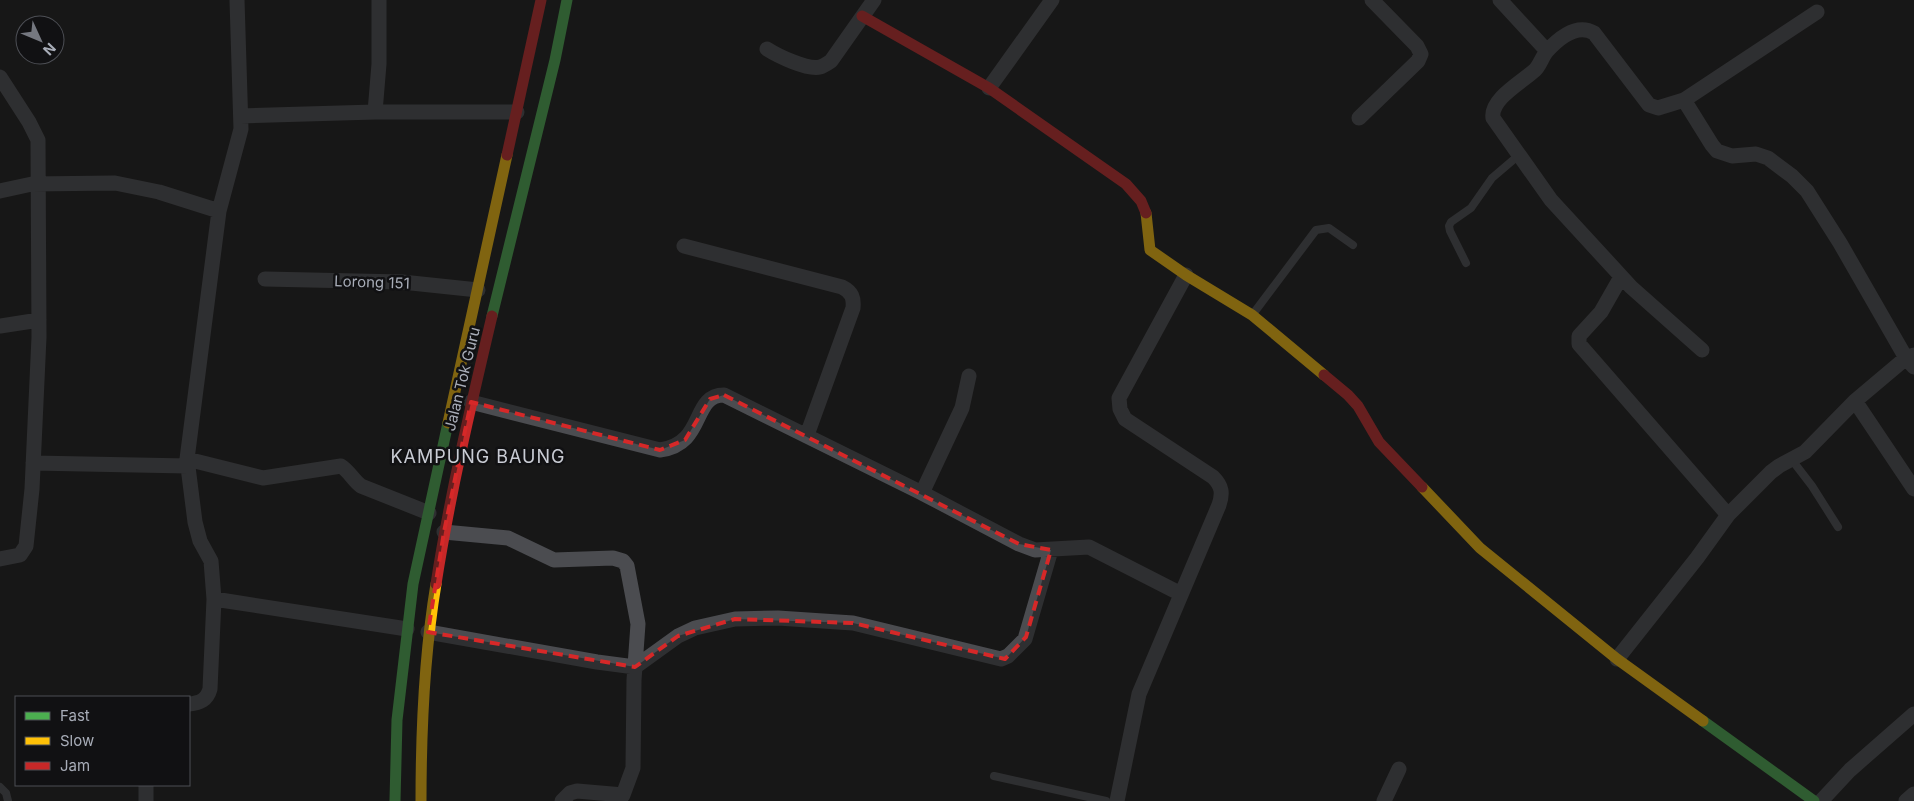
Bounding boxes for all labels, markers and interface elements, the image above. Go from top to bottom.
north arrow [15,15,65,65]
text: N [40,40,60,59]
street label: Lorong 151 [334,271,410,293]
street label: Jalan Tok Guru [440,325,484,433]
district label: KAMPUNG BAUNG [391,446,565,467]
legend [15,696,190,786]
text: Fast [60,706,90,725]
text: Slow [60,731,94,750]
text: Jam [60,756,90,775]

